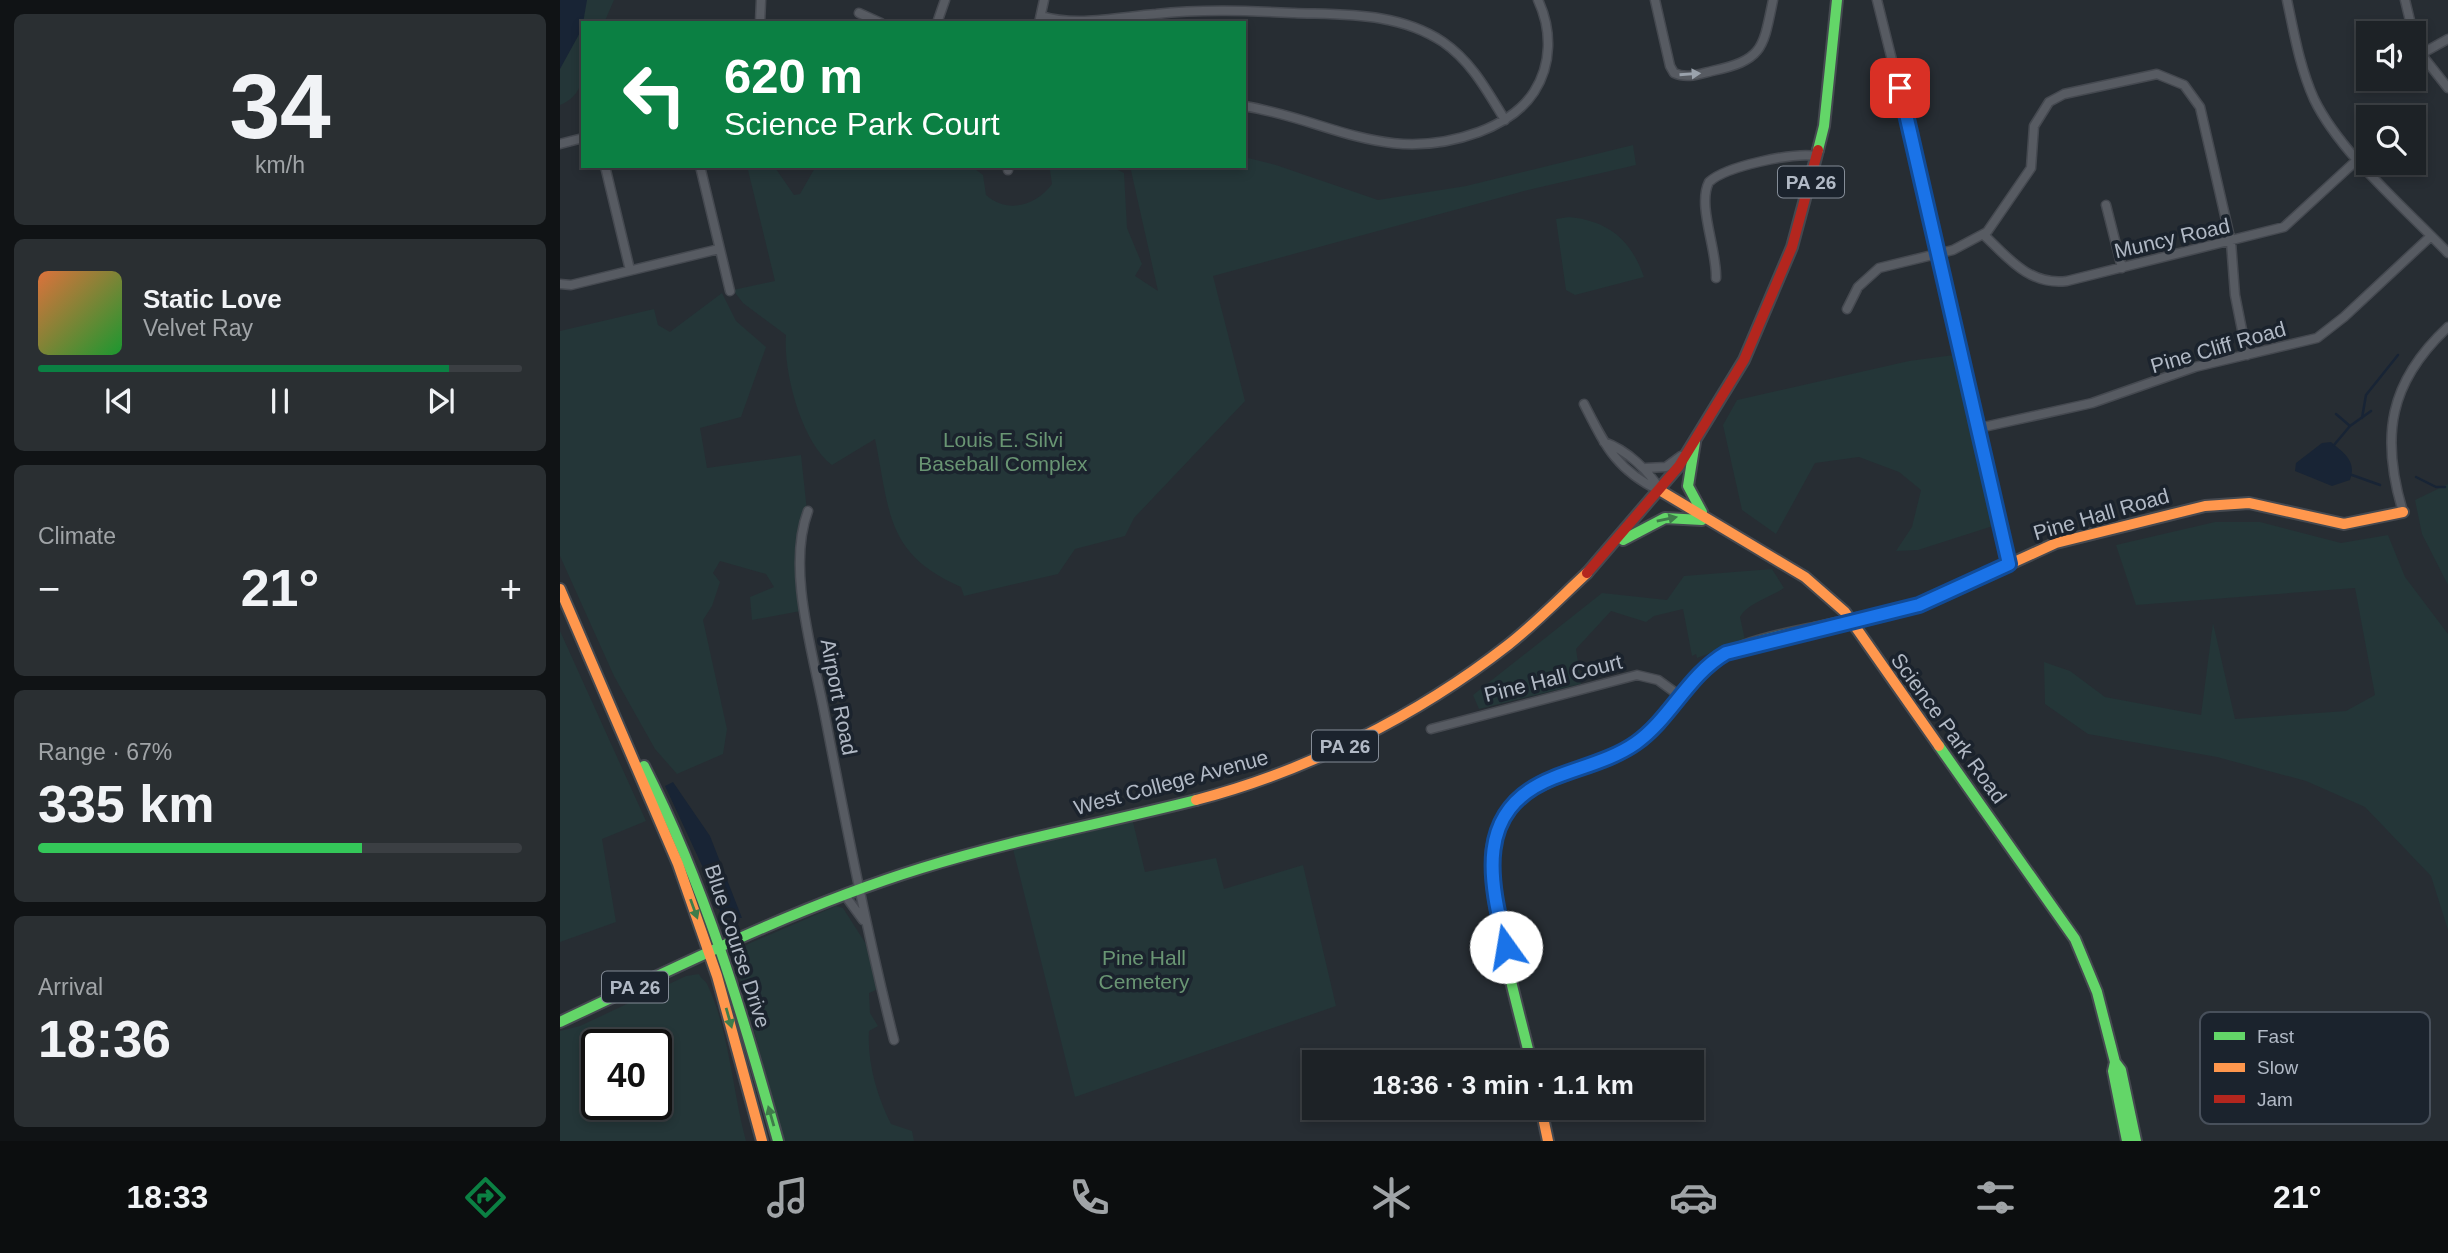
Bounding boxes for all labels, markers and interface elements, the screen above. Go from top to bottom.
map controls [2356,21,2426,175]
button: sound [2356,21,2426,91]
icon: left [609,49,700,140]
text: 620 m [724,49,863,103]
text: 34 [229,56,331,157]
pin [1870,58,1930,118]
one-way arrow [1680,68,1702,79]
icon: arrive [1881,69,1919,107]
button: search [2356,105,2426,175]
text: Science Park Court [724,106,1000,142]
text: km/h [255,152,305,178]
road number: PA 26 [1778,166,1844,198]
street label: Muncy Road [2112,214,2232,262]
text: Static Love [143,284,282,314]
text: Velvet Ray [143,315,253,341]
street label: Pine Cliff Road [2148,317,2288,377]
icon: previous [100,382,138,420]
icon: pause [261,382,299,420]
icon: next [422,382,460,420]
park label: Louis E. Silvi Baseball Complex [918,428,1088,475]
street label: Pine Hall Road [2030,484,2172,544]
one-way arrow [1656,514,1678,525]
text: Climate [38,523,116,549]
text: 21° [241,559,319,617]
text: − [38,568,60,610]
text: + [500,568,522,610]
street label: Airport Road [816,637,862,757]
street label: Science Park Road [1887,649,2011,807]
street label: Pine Hall Court [1482,650,1624,706]
road number: PA 26 [1312,730,1378,762]
text: Range · 67% [38,739,172,765]
street label: West College Avenue [1071,745,1271,819]
text: 335 km [38,775,214,833]
street label: Blue Course Drive [701,861,775,1031]
one-way arrow [689,898,700,919]
position arrow [1469,910,1543,984]
park label: Pine Hall Cemetery [1098,946,1190,993]
road number: PA 26 [602,972,668,1002]
text: Arrival [38,974,103,1000]
one-way arrow [725,1008,735,1029]
text: 18:36 [38,1010,171,1068]
legend [2200,1012,2430,1124]
text: Fast [2257,1026,2295,1047]
speed limit sign: 40 [581,1029,672,1120]
text: Slow [2257,1057,2298,1078]
text: 18:36 · 3 min · 1.1 km [1372,1070,1634,1100]
text: Jam [2257,1089,2293,1110]
one-way arrow [765,1106,775,1127]
icon: directions [461,1173,510,1222]
icon: music [763,1173,812,1222]
icon: phone [1065,1173,1114,1222]
icon: climate [1367,1173,1416,1222]
icon: car [1669,1173,1718,1222]
icon: filters [1971,1173,2020,1222]
text: 18:33 [126,1179,208,1215]
text: 21° [2273,1179,2322,1215]

